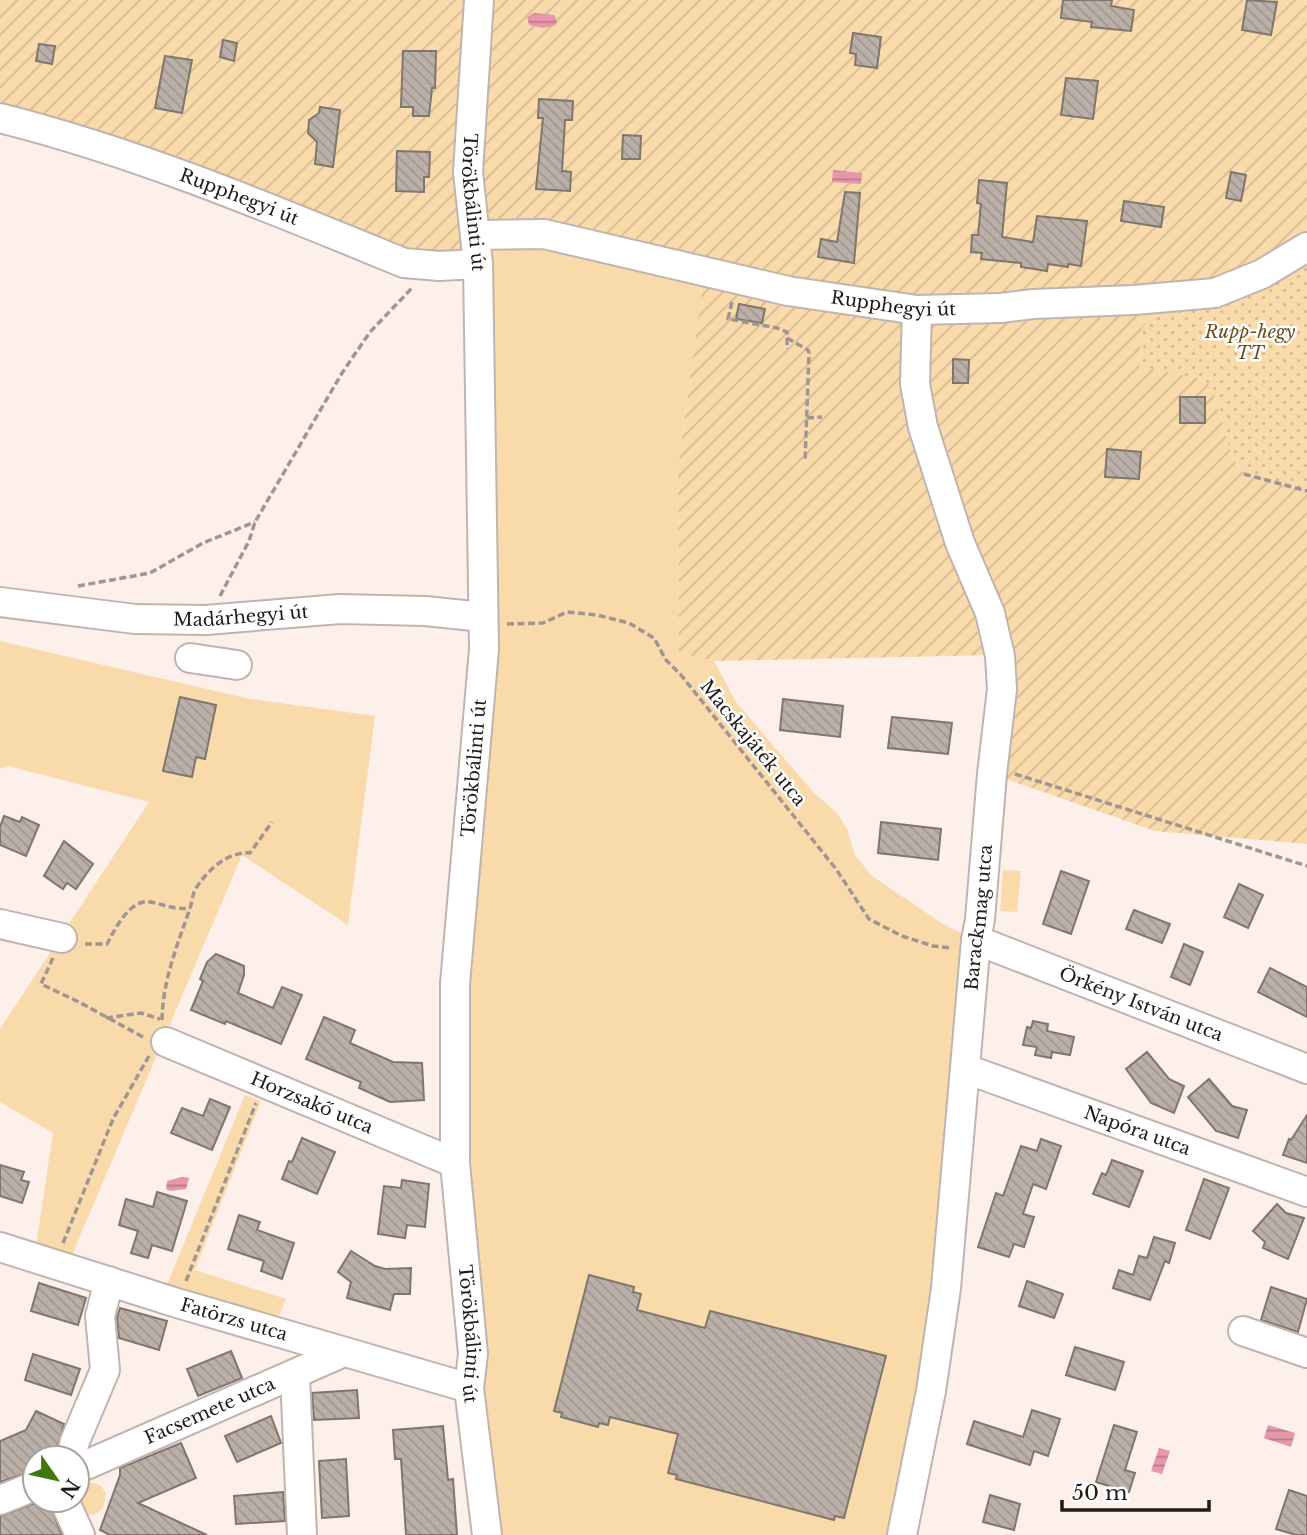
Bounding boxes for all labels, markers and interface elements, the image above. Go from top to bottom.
street label: Törökbálinti út [457,133,489,272]
street label: Rupphegyi út [177,164,302,230]
street label: Rupphegyi út [829,286,956,321]
park label: Rupp-hegy TT [1204,321,1296,364]
street label: Madárhegyi út [173,601,309,631]
street label: Macskajáték utca [696,676,810,810]
street label: Törökbálinti út [457,698,491,838]
street label: Barackmag utca [961,844,997,991]
street label: Örkény István utca [1056,962,1226,1046]
street label: Horzsakő utca [247,1068,376,1138]
street label: Napóra utca [1081,1101,1193,1160]
street label: Törökbálinti út [454,1264,484,1404]
street label: Fatörzs utca [178,1294,290,1346]
street label: Facsemete utca [141,1373,278,1449]
north arrow [21,1444,91,1514]
scale bar [1062,1468,1209,1512]
text: N [55,1474,84,1502]
text: 50 m [1072,1480,1128,1506]

